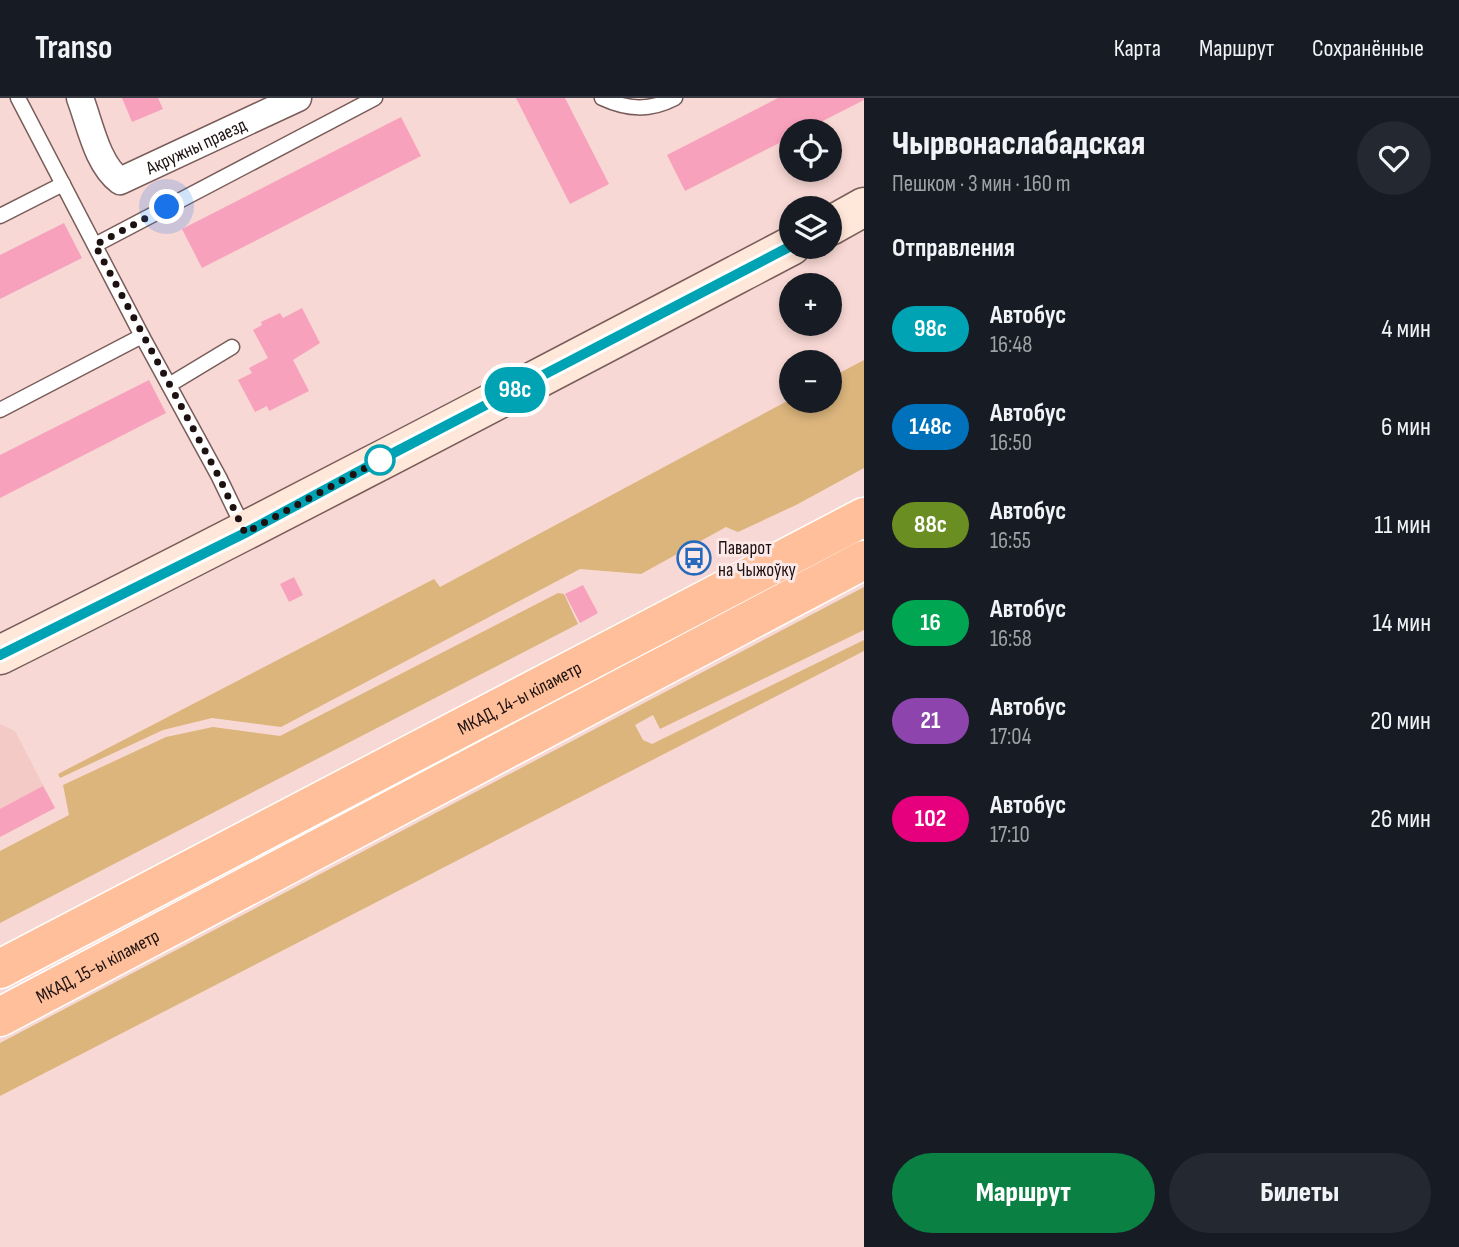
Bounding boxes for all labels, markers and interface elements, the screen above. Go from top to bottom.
text: Transo [35,28,113,68]
text: Карта [1114,34,1161,63]
text: Маршрут [1199,34,1274,63]
text: Сохранённые [1312,34,1424,63]
street label: Акружны праезд [142,114,250,181]
map controls [779,119,842,413]
button: locate [779,119,842,182]
button: heart [1357,121,1431,195]
text: Чырвонаслабадская [892,124,1145,164]
text: Пешком · 3 мин · 160 m [892,170,1070,198]
your location [149,189,184,224]
button: layers [779,196,842,259]
text: Отправления [892,233,1015,264]
button: + [779,273,842,336]
text: Автобус [990,300,1066,331]
text: 98с [914,314,947,343]
text: 4 мин [1382,314,1431,345]
text: 16:48 [990,331,1032,359]
button: − [779,350,842,413]
line badge: 98с [475,367,555,413]
text: 98с [499,375,531,404]
text: Автобус [990,398,1066,429]
text: 148с [909,412,952,441]
text: 6 мин [1381,412,1431,443]
text: 16:50 [990,429,1032,457]
unlabelled marker [365,445,395,475]
text: Автобус [990,496,1066,527]
text: 88с [914,510,947,539]
text: 11 мин [1374,510,1431,541]
text: 16:55 [990,527,1031,555]
place label: Паварот на Чыжоўку [718,537,796,582]
bus stop icon: Паварот на Чыжоўку [675,539,713,577]
text: Автобус [990,594,1066,625]
text: 16 [920,608,941,637]
text: 14 мин [1372,608,1431,639]
text: 16:58 [990,625,1032,653]
street label: МКАД, 14-ы кіламетр [454,657,586,741]
text: Автобус [990,692,1066,723]
text: 21 [921,706,940,735]
text: 20 мин [1370,706,1431,737]
text: 17:04 [990,723,1031,751]
text: Автобус [990,790,1066,821]
text: 102 [915,804,946,833]
text: 26 мин [1370,804,1431,835]
text: 17:10 [990,821,1030,849]
street label: МКАД, 15-ы кіламетр [32,925,164,1009]
button: Маршрут [892,1153,1155,1233]
button: Билеты [1169,1153,1431,1233]

